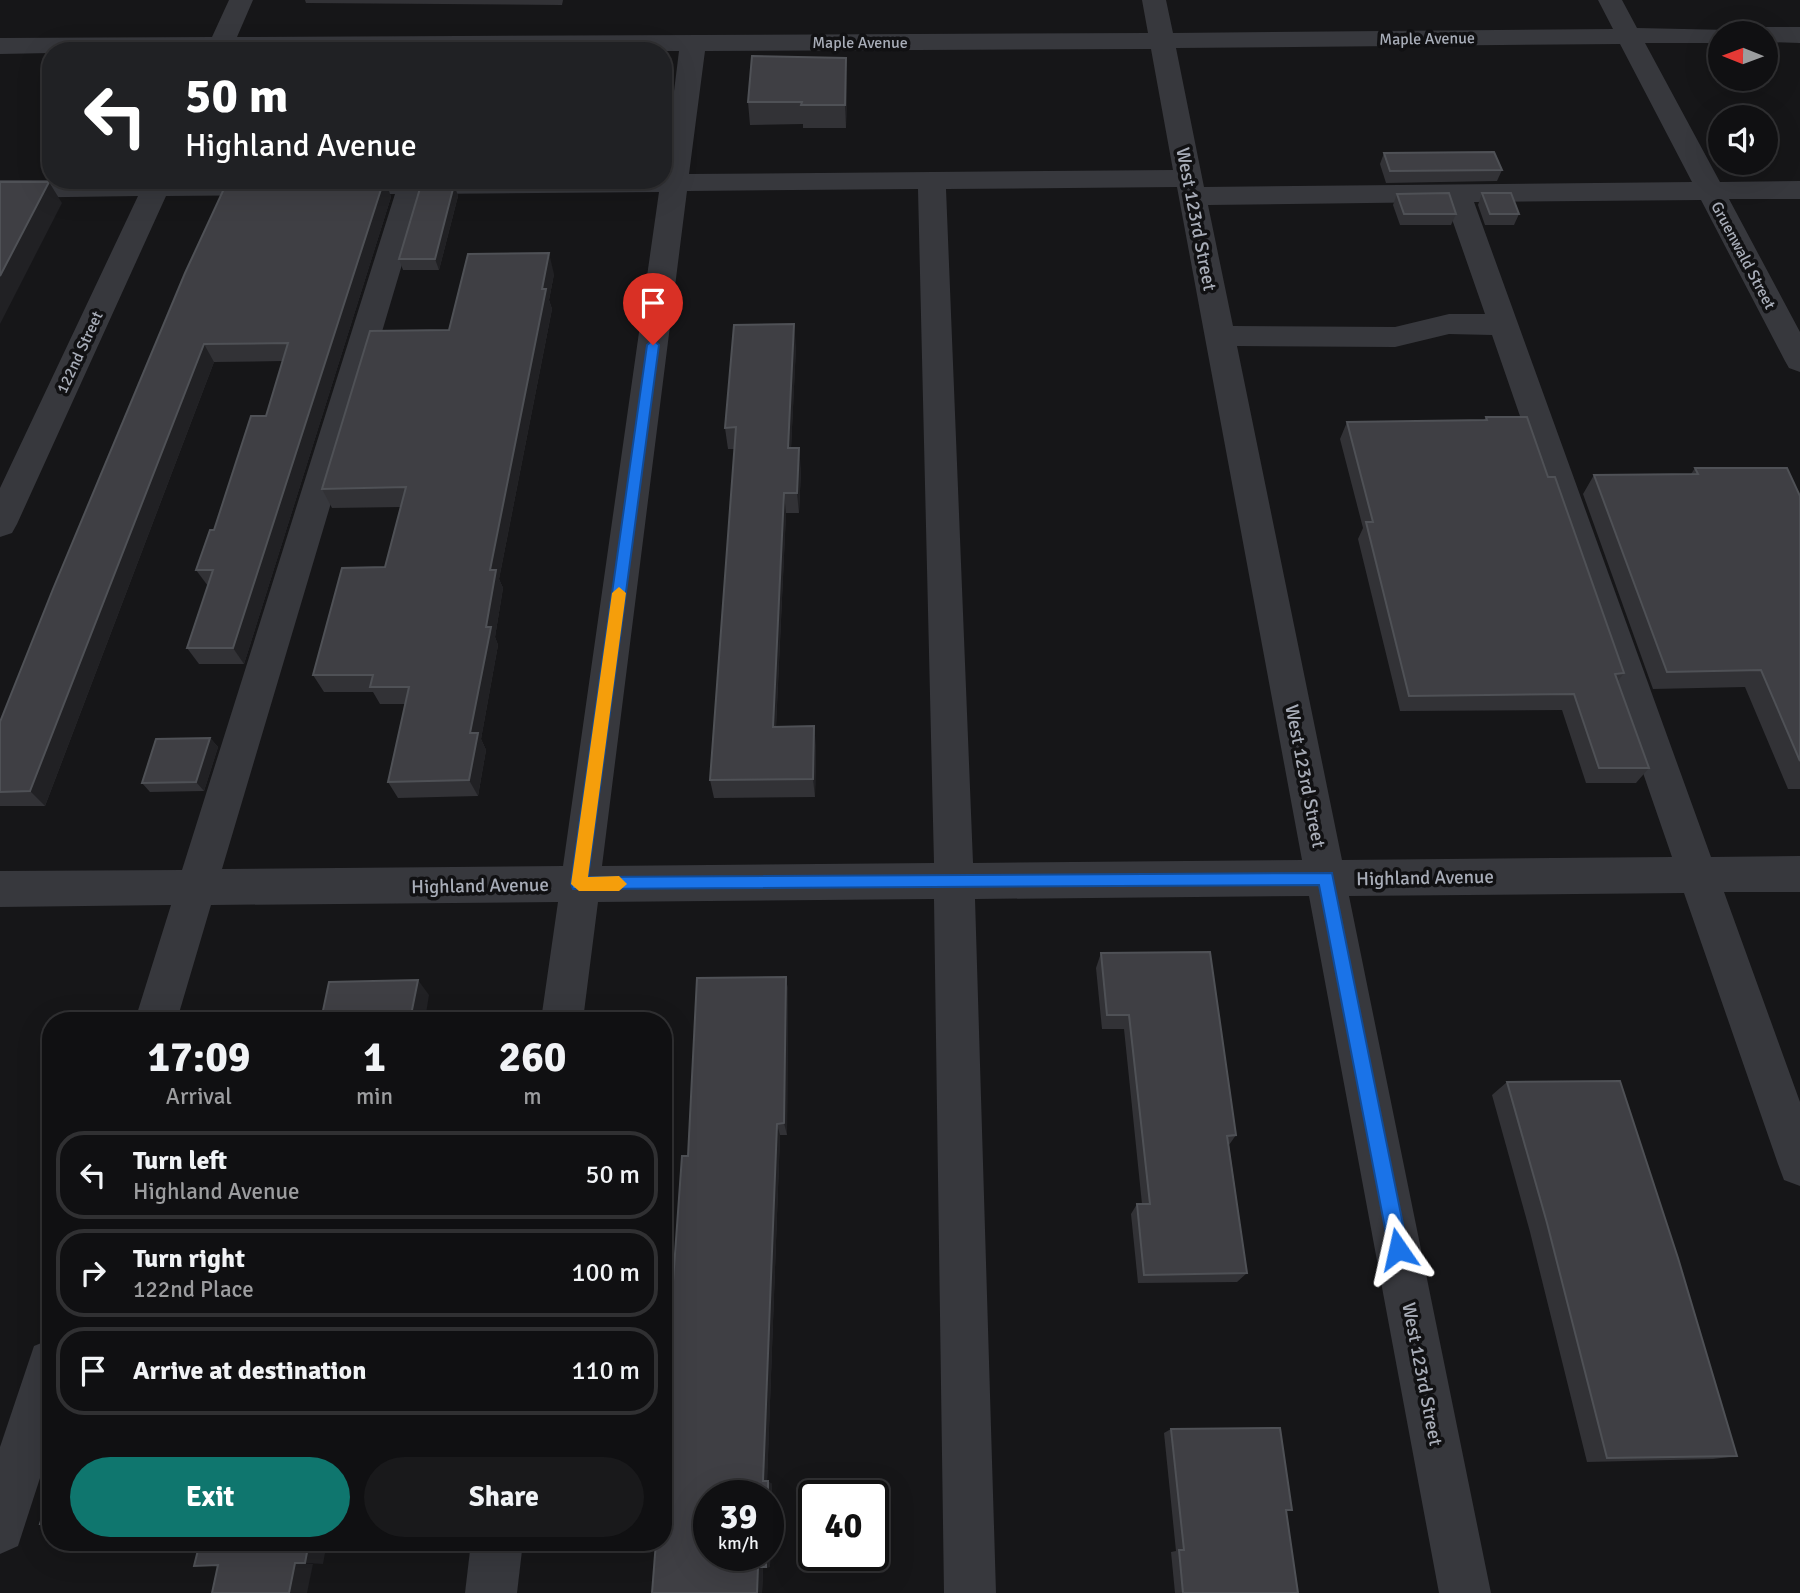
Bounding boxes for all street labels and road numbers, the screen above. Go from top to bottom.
street label: Maple Avenue [1379,28,1475,50]
street label: Maple Avenue [812,33,908,53]
street label: West 123rd Street [1170,146,1222,293]
street label: Gruenwald Street [1706,198,1780,313]
street label: 122nd Street [52,308,108,397]
street label: West 123rd Street [1279,703,1331,850]
street label: Highland Avenue [1356,865,1494,891]
street label: Highland Avenue [411,873,549,899]
street label: West 123rd Street [1396,1301,1448,1448]

